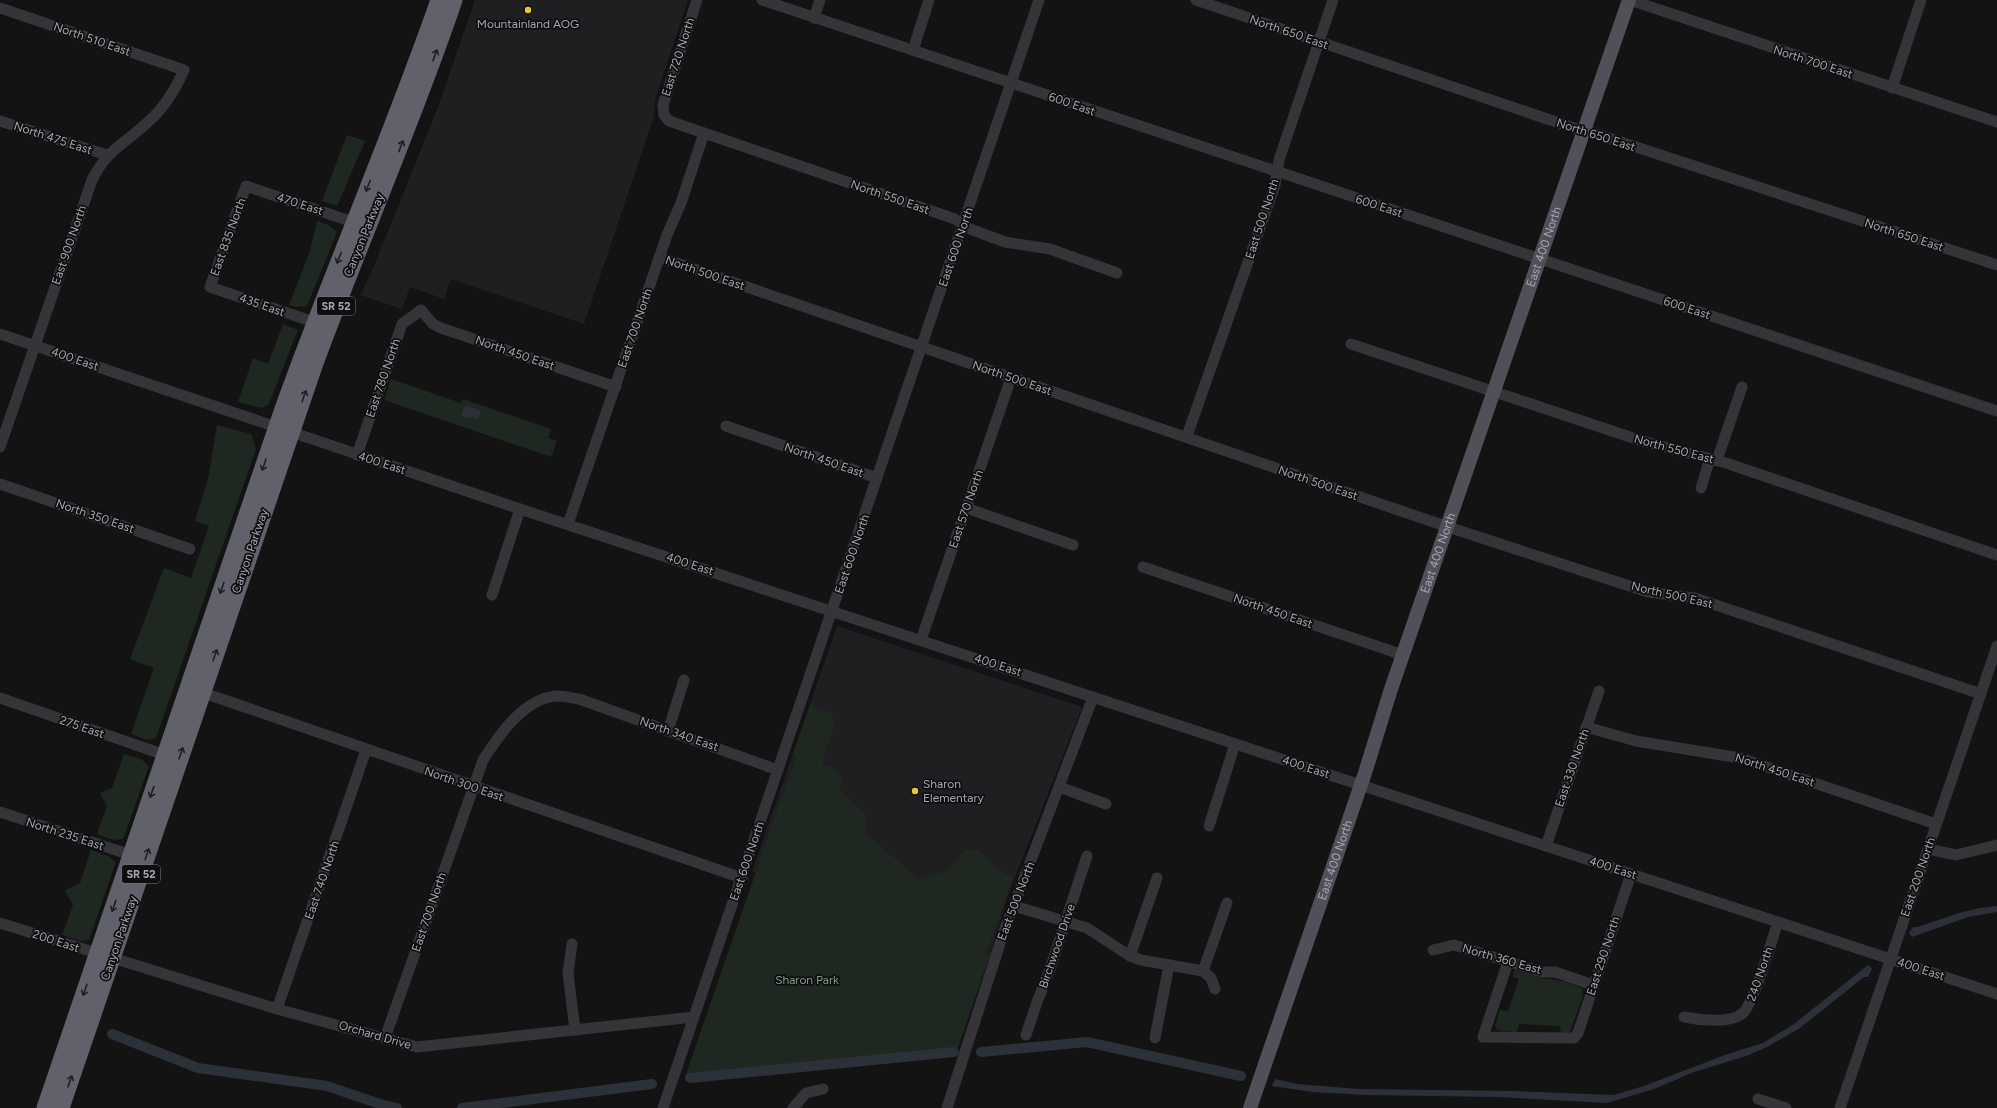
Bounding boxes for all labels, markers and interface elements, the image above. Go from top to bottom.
marker: Mountainland AOG [523,5,533,15]
street label: North 650 East [1248,12,1331,52]
street label: East 720 North [659,16,697,98]
place label: Mountainland AOG [477,17,579,31]
street label: North 510 East [52,19,133,59]
street label: North 700 East [1772,43,1855,82]
one-way arrow [432,49,440,61]
street label: 600 East [1047,89,1098,119]
street label: North 650 East [1555,116,1638,155]
street label: North 475 East [12,119,94,157]
one-way arrow [397,140,405,152]
street label: North 550 East [849,177,932,217]
street label: East 500 North [1243,177,1282,261]
one-way arrow [364,179,372,191]
street label: 470 East [275,190,325,218]
street label: Canyon Parkway [341,191,387,279]
street label: 600 East [1354,192,1405,220]
street label: East 835 North [207,196,249,278]
street label: East 900 North [49,203,89,287]
street label: East 600 North [936,205,976,289]
street label: East 400 North [1523,205,1564,289]
street label: North 650 East [1863,216,1946,255]
one-way arrow [334,252,342,264]
street label: North 500 East [663,253,747,293]
street label: East 700 North [615,286,655,369]
street label: 435 East [237,291,287,319]
street label: 600 East [1662,294,1713,322]
road number: SR 52 [317,297,355,315]
street label: North 450 East [474,333,557,373]
street label: East 780 North [363,337,403,419]
street label: 400 East [49,344,101,374]
street label: North 500 East [970,358,1054,398]
one-way arrow [300,390,308,402]
street label: North 550 East [1632,432,1716,467]
street label: North 450 East [783,440,866,480]
street label: 400 East [356,449,408,477]
one-way arrow [260,458,267,471]
street label: North 500 East [1276,463,1360,503]
street label: East 570 North [946,468,986,550]
street label: North 350 East [54,496,136,536]
street label: Canyon Parkway [229,506,271,595]
street label: East 400 North [1418,511,1458,595]
street label: East 600 North [832,512,872,596]
street label: 400 East [664,550,716,578]
street label: North 500 East [1630,579,1715,611]
one-way arrow [217,582,225,594]
street label: North 450 East [1232,591,1315,631]
one-way arrow [212,649,219,662]
street label: 400 East [972,651,1024,679]
street label: 275 East [58,713,107,741]
street label: North 340 East [638,714,721,754]
street label: East 330 North [1552,727,1592,809]
one-way arrow [178,748,186,760]
street label: North 450 East [1733,751,1817,790]
street label: 400 East [1280,753,1332,781]
street label: North 300 East [423,764,506,804]
place label: Sharon Elementary [923,777,984,805]
one-way arrow [148,786,156,798]
marker: Sharon Elementary [910,786,920,796]
street label: North 235 East [24,815,106,853]
street label: East 400 North [1315,818,1355,902]
street label: East 600 North [727,819,767,903]
street label: East 200 North [1898,835,1938,918]
street label: East 740 North [302,838,342,921]
one-way arrow [144,848,152,860]
street label: 400 East [1587,854,1639,882]
street label: East 500 North [995,859,1038,942]
road number: SR 52 [122,865,160,883]
street label: East 700 North [409,870,449,953]
street label: Canyon Parkway [98,893,140,982]
one-way arrow [110,899,117,912]
street label: Birchwood Drive [1036,902,1078,990]
street label: East 290 North [1584,915,1622,997]
street label: 200 East [31,927,82,955]
street label: North 360 East [1461,941,1544,977]
street label: 240 North [1744,945,1776,1003]
street label: 400 East [1895,955,1947,983]
park label: Sharon Park [775,973,839,987]
one-way arrow [81,984,88,997]
street label: Orchard Drive [337,1018,413,1052]
one-way arrow [67,1074,74,1087]

